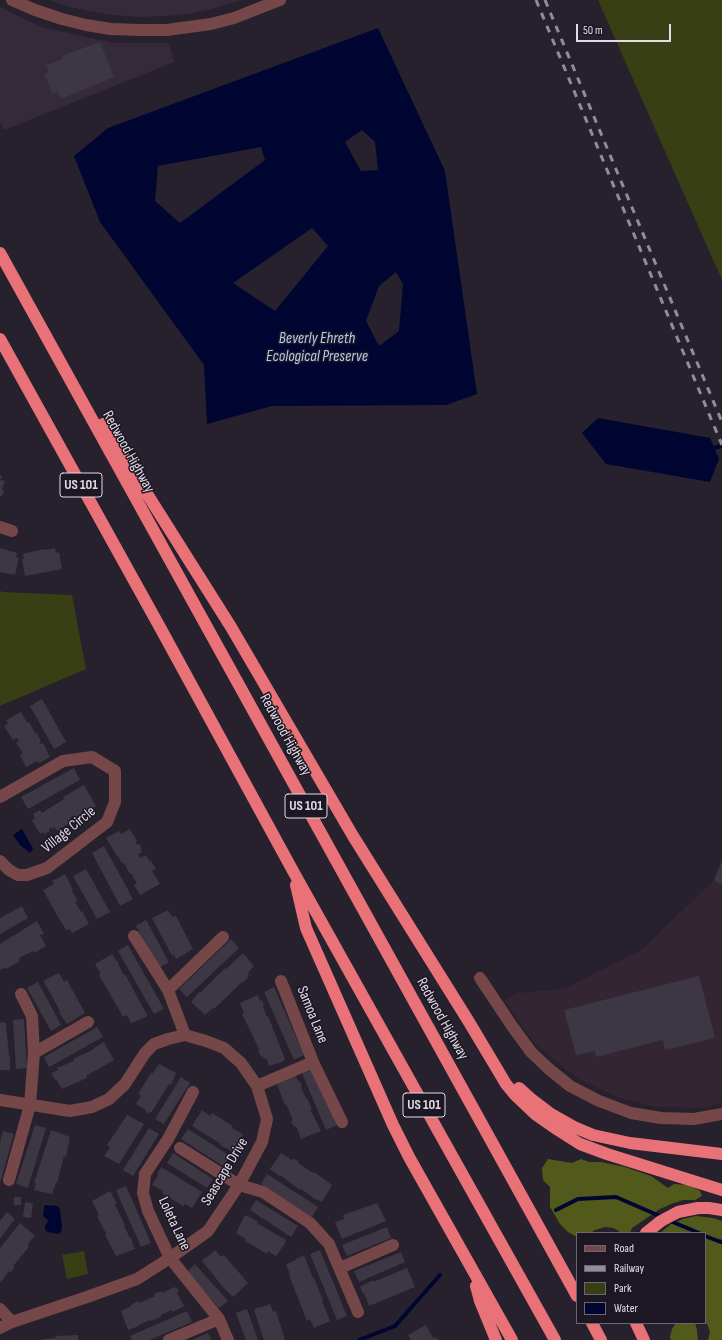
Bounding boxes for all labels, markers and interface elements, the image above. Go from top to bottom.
scale bar [578,16,673,42]
text: 50 m [583,23,603,38]
water label: Beverly Ehreth Ecological Preserve [266,329,368,367]
street label: Redwood Highway [98,408,158,496]
road number: US 101 [60,473,102,497]
street label: Redwood Highway [255,691,315,779]
road number: US 101 [285,794,327,818]
street label: Village Circle [38,803,100,857]
street label: Redwood Highway [412,975,472,1063]
street label: Samoa Lane [292,984,332,1046]
road number: US 101 [403,1093,445,1117]
street label: Seascape Drive [198,1135,252,1209]
street label: Loleta Lane [154,1194,194,1254]
legend [576,1232,706,1324]
text: Road [614,1241,634,1256]
text: Railway [614,1261,644,1276]
text: Park [614,1281,632,1296]
text: Water [614,1301,638,1316]

